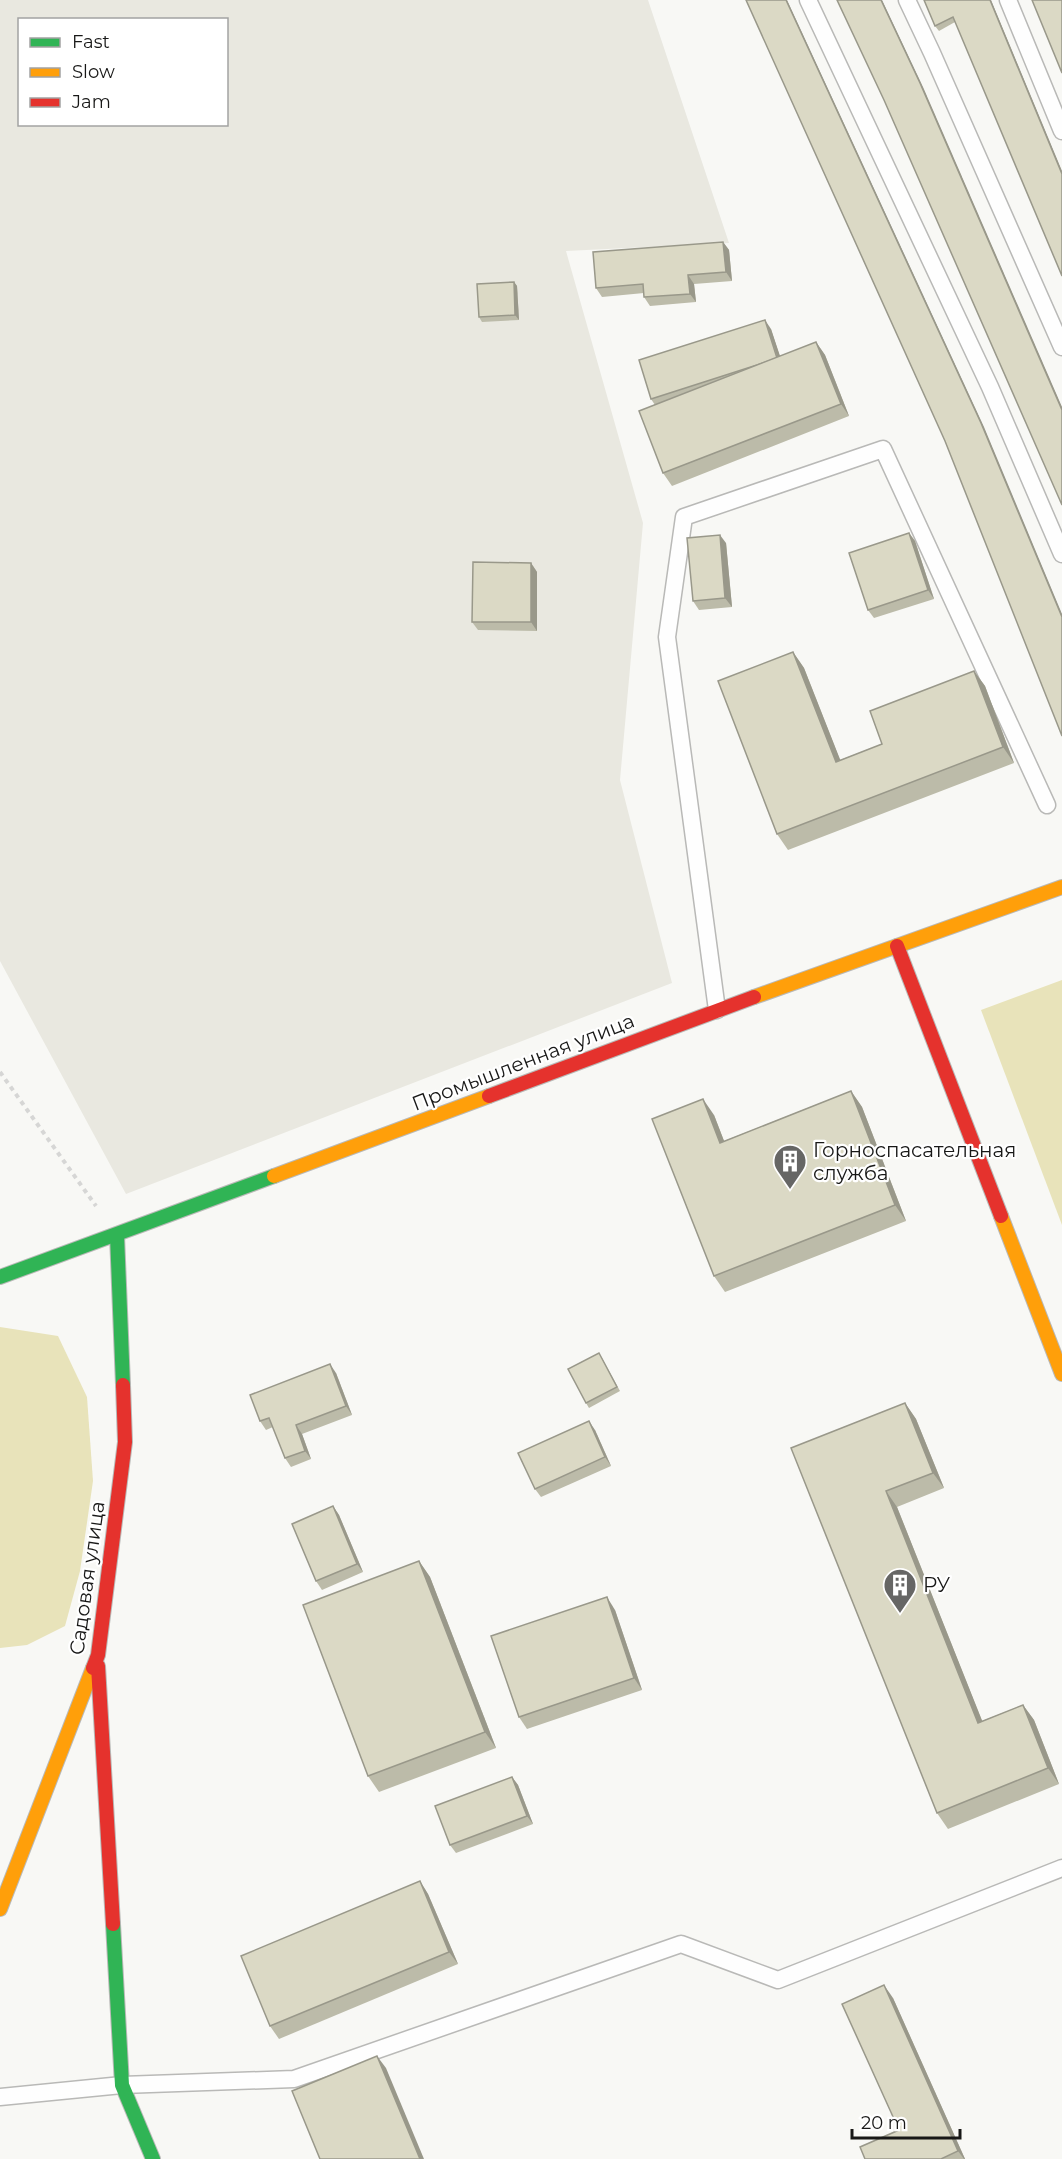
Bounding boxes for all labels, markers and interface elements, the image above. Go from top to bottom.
legend [18,18,228,126]
text: Fast [72,31,110,53]
text: Slow [72,61,115,83]
text: Jam [71,91,111,113]
street label: Промышленная улица [408,1008,638,1116]
place label: Горноспасательная служба [813,1138,1016,1185]
building icon: Горноспасательная служба [772,1143,808,1190]
street label: Садовая улица [64,1499,110,1657]
building icon: РУ [882,1567,918,1614]
place label: РУ [923,1573,951,1597]
scale bar [852,2102,960,2140]
text: 20 m [861,2112,907,2134]

